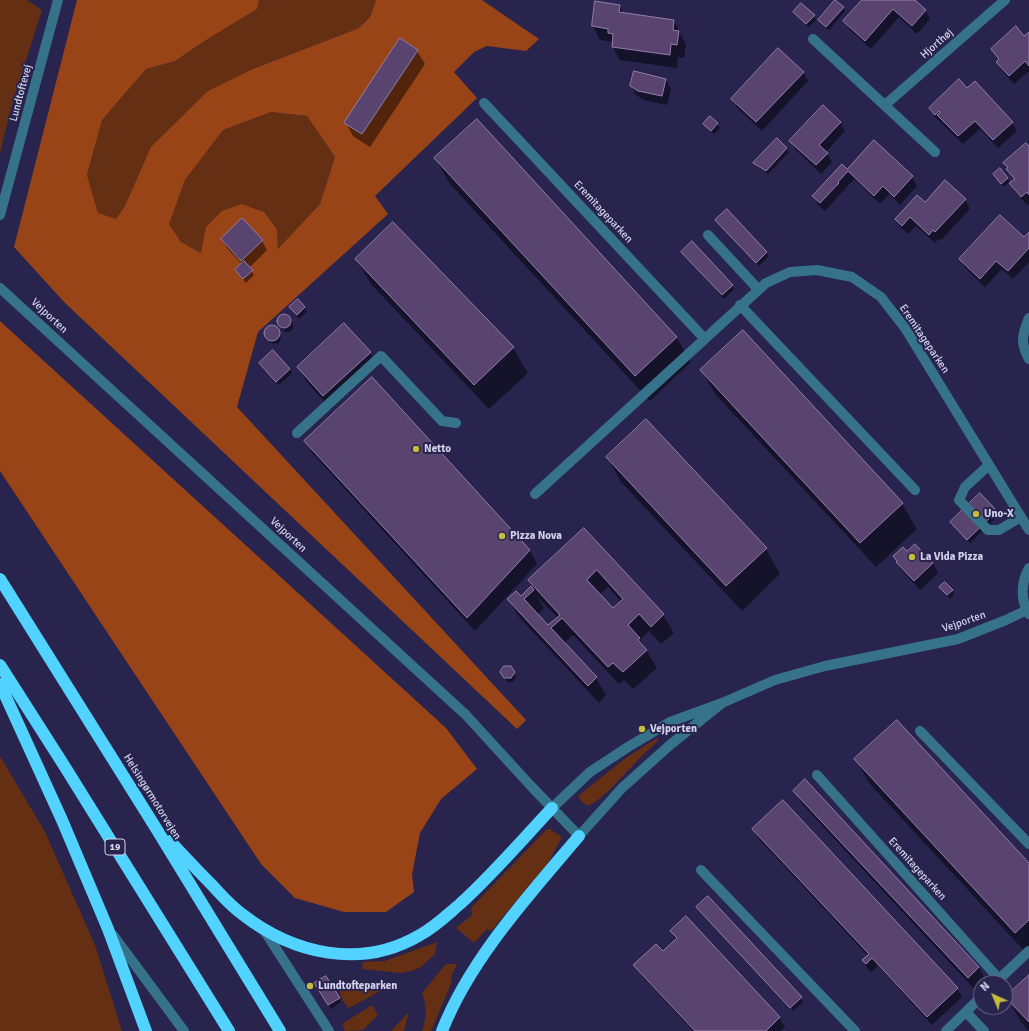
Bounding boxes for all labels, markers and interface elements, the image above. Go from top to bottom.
street label: Hjorthøj [918,26,956,62]
street label: Lundtoftevej [7,63,35,123]
street label: Eremitageparken [571,178,635,246]
street label: Vejporten [28,296,70,336]
street label: Eremitageparken [896,302,952,376]
place label: Netto [424,442,451,456]
marker: Netto [411,444,421,454]
place label: Uno-X [984,507,1014,521]
marker: Uno-X [971,509,981,519]
street label: Vejporten [267,515,309,555]
place label: Pizza Nova [510,529,562,543]
marker: Pizza Nova [497,531,507,541]
place label: La Vida Pizza [920,550,983,564]
marker: La Vida Pizza [907,552,917,562]
street label: Vejporten [940,608,988,636]
place label: Vejporten [650,722,697,736]
marker: Vejporten [637,724,647,734]
street label: Helsingørmotorvejen [120,752,184,842]
street label: Eremitageparken [885,835,949,903]
road number: 19 [105,839,125,855]
north arrow [973,975,1013,1015]
place label: Lundtofteparken [318,979,397,993]
text: N [978,979,992,994]
marker: Lundtofteparken [305,981,315,991]

